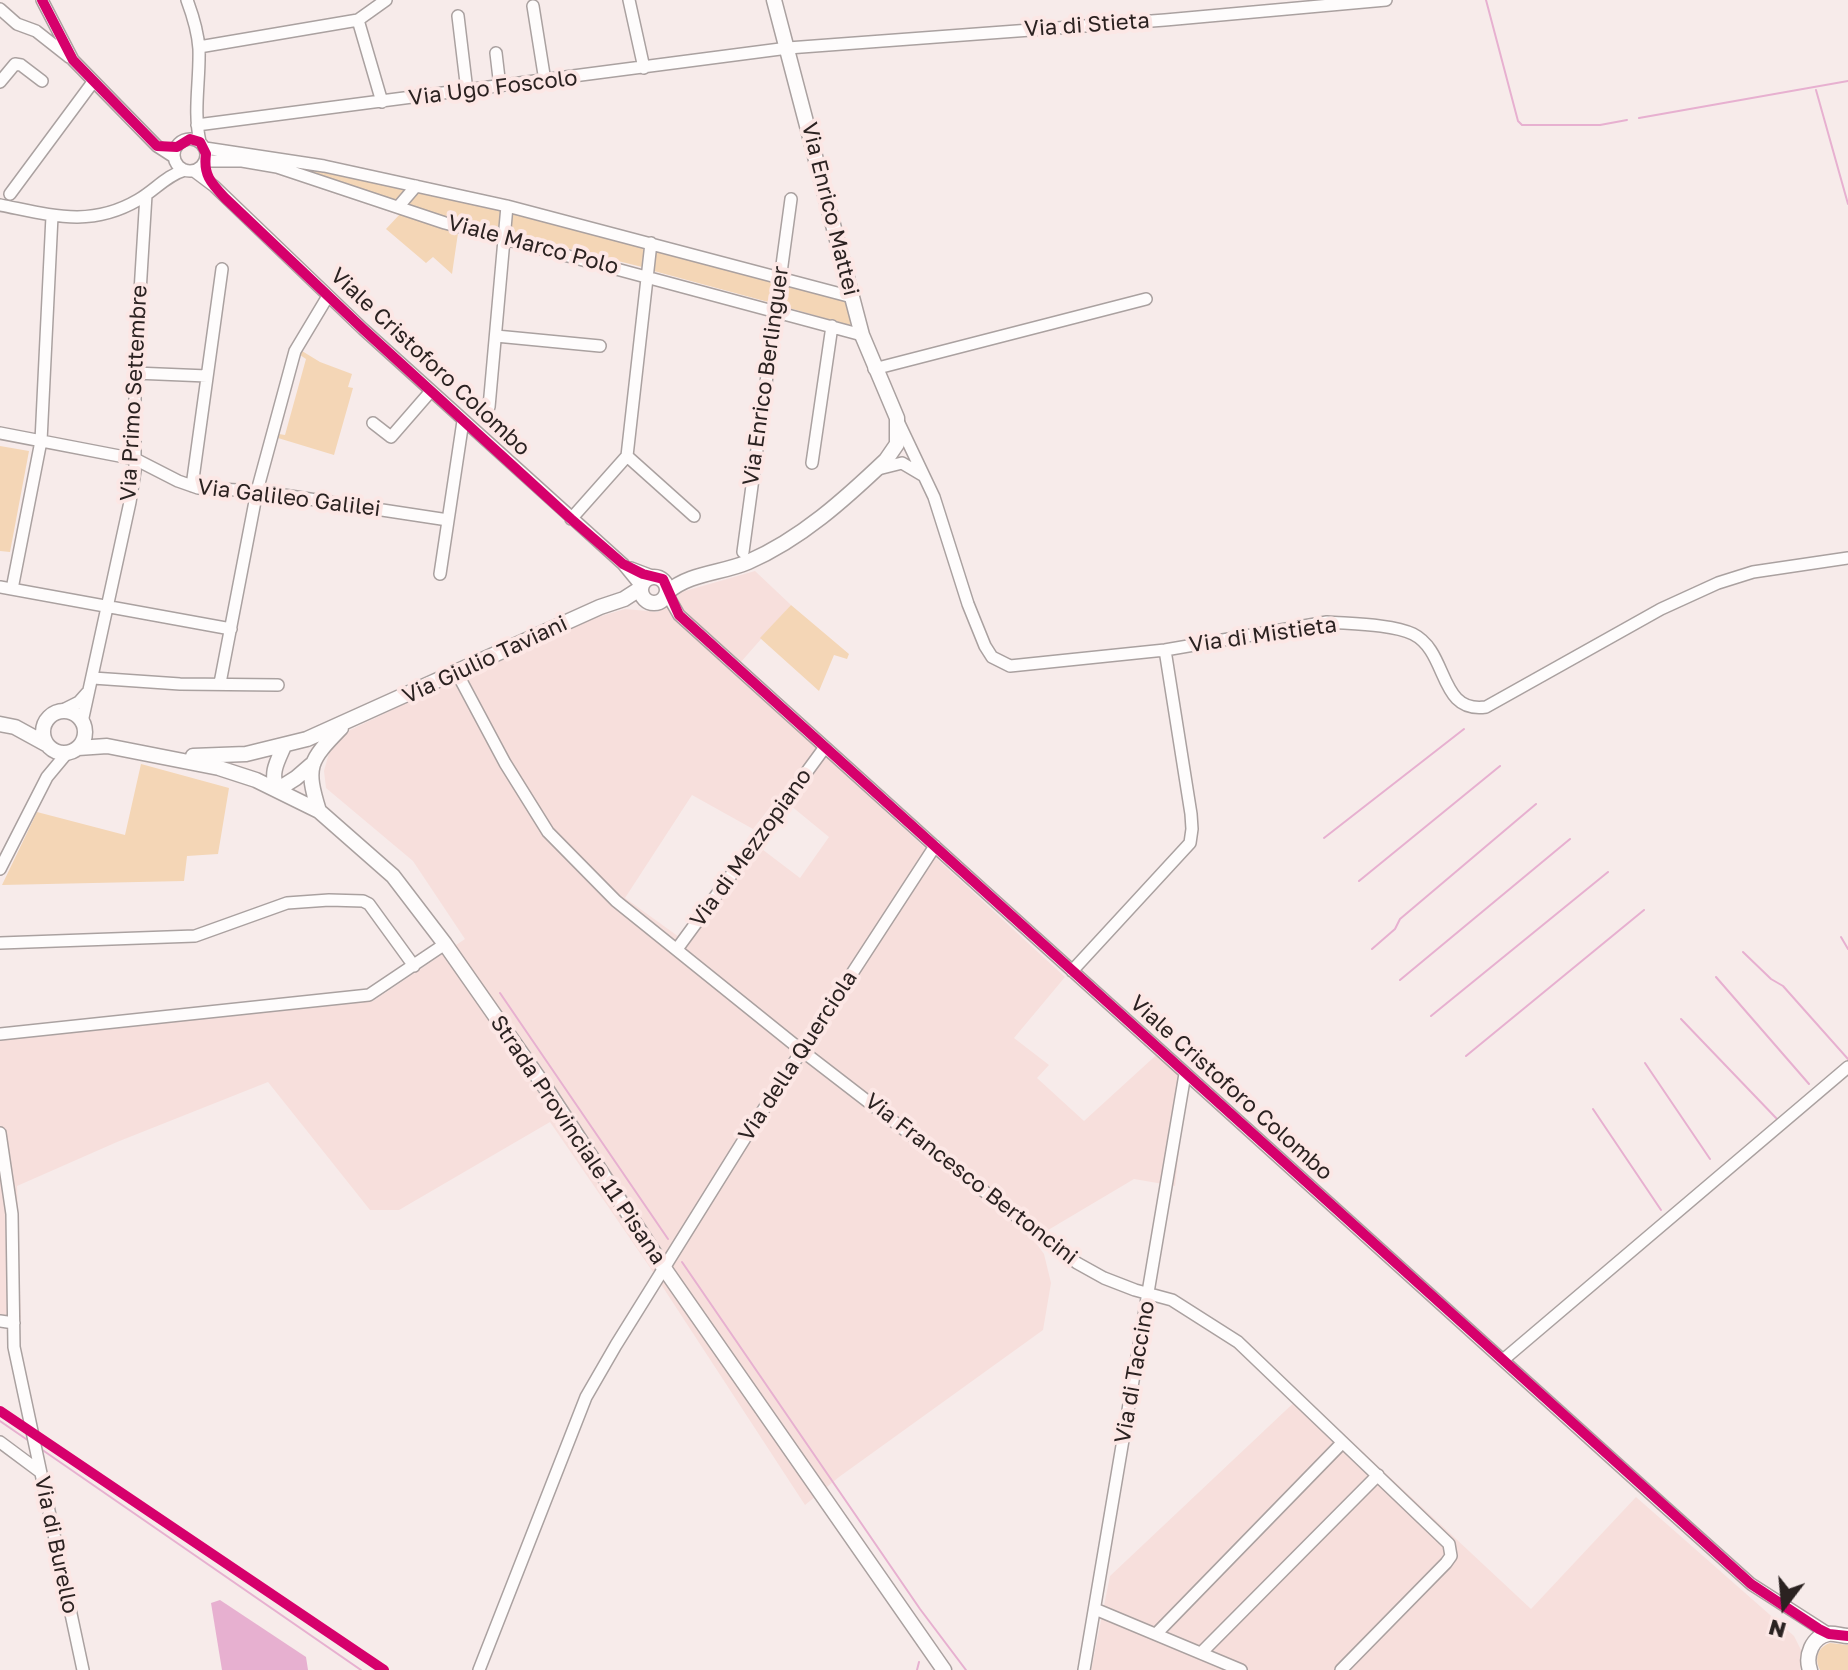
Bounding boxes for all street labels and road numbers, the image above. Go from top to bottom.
street label: Via di Stieta [1023,7,1151,43]
street label: Via Ugo Foscolo [407,65,579,111]
street label: Via Enrico Mattei [796,120,864,298]
street label: Viale Marco Polo [445,209,621,281]
street label: Viale Cristoforo Colombo [325,263,535,461]
street label: Via Enrico Berlinguer [738,265,794,487]
street label: Via Primo Settembre [115,284,153,502]
street label: Via Galileo Galilei [196,474,382,522]
street label: Via Giulio Taviani [398,610,572,710]
street label: Via di Mistieta [1188,612,1338,658]
street label: Via di Mezzopiano [685,764,817,932]
street label: Via della Querciola [733,966,863,1146]
street label: Viale Cristoforo Colombo [1124,990,1338,1186]
street label: Strada Provinciale 11 Pisana [485,1011,671,1269]
street label: Via Francesco Bertoncini [859,1088,1083,1270]
street label: Via di Taccino [1109,1299,1161,1445]
street label: Via di Burello [29,1474,83,1616]

